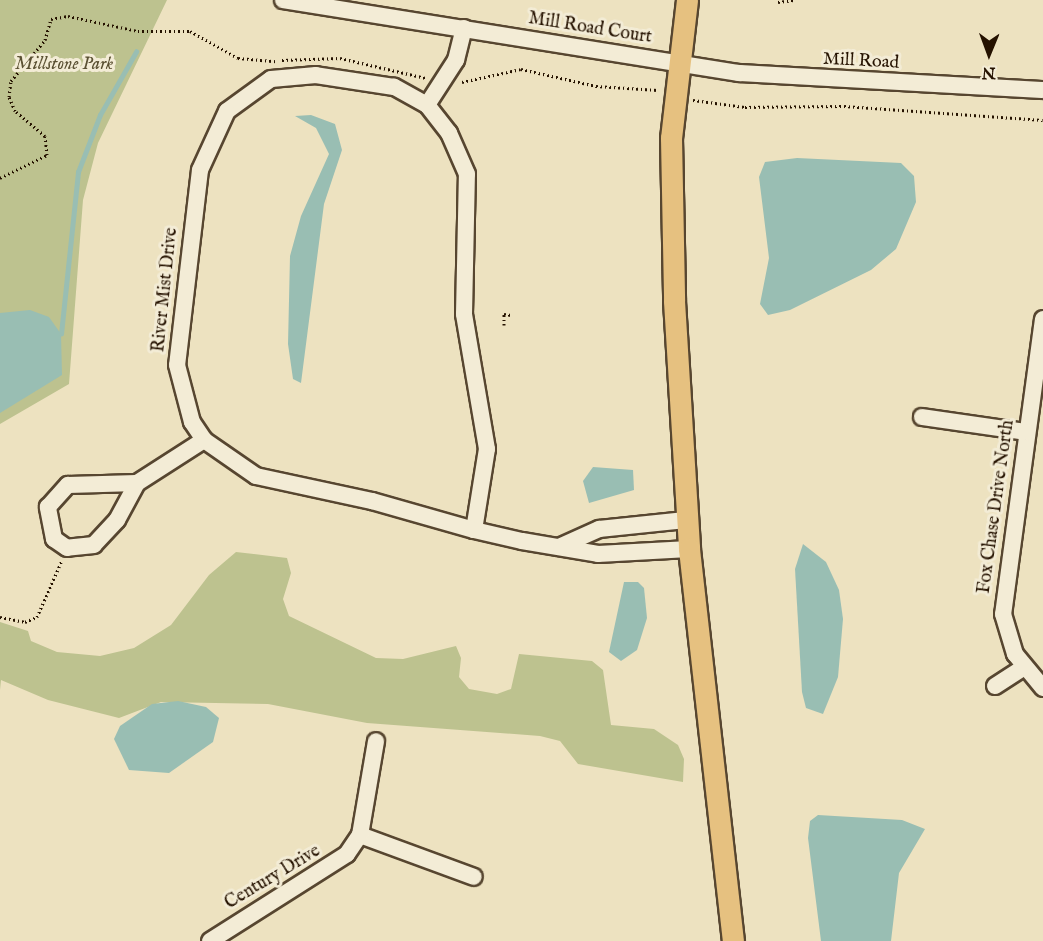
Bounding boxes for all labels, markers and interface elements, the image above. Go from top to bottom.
street label: Mill Road Court [527,9,653,49]
north arrow [959,24,1019,84]
street label: Mill Road [822,49,900,75]
park label: Millstone Park [15,54,113,76]
text: N [982,62,996,82]
street label: River Mist Drive [149,227,183,353]
street label: Fox Chase Drive North [974,419,1020,595]
street label: Century Drive [221,841,325,915]

